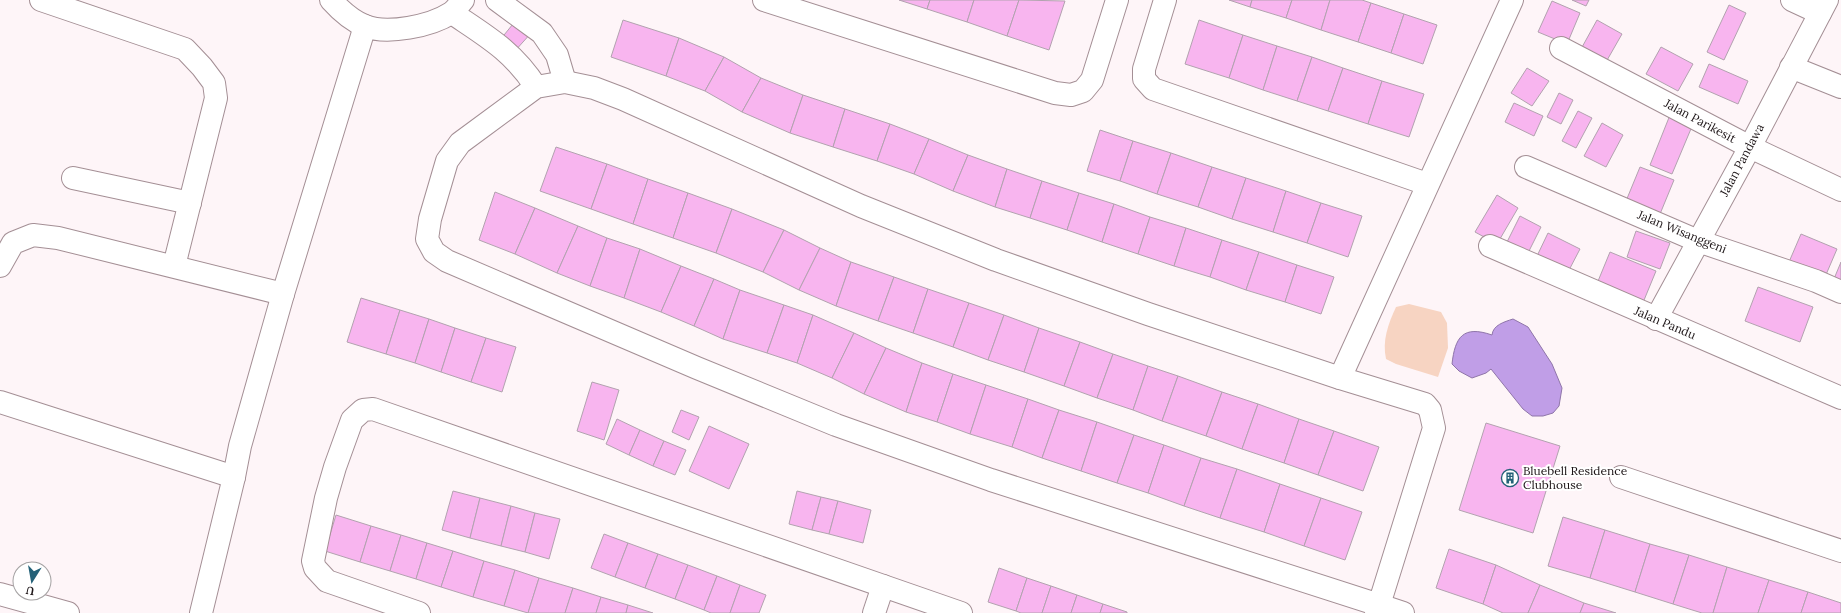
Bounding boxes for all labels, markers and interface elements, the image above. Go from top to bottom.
street label: Jalan Parikesit [1661,95,1739,146]
street label: Jalan Pandawa [1716,121,1767,199]
street label: Jalan Wisanggeni [1634,206,1729,256]
street label: Jalan Pandu [1631,302,1698,342]
place label: Bluebell Residence Clubhouse [1523,463,1628,492]
building icon: Bluebell Residence Clubhouse [1500,468,1520,488]
north arrow [12,561,52,601]
text: U [24,583,36,598]

